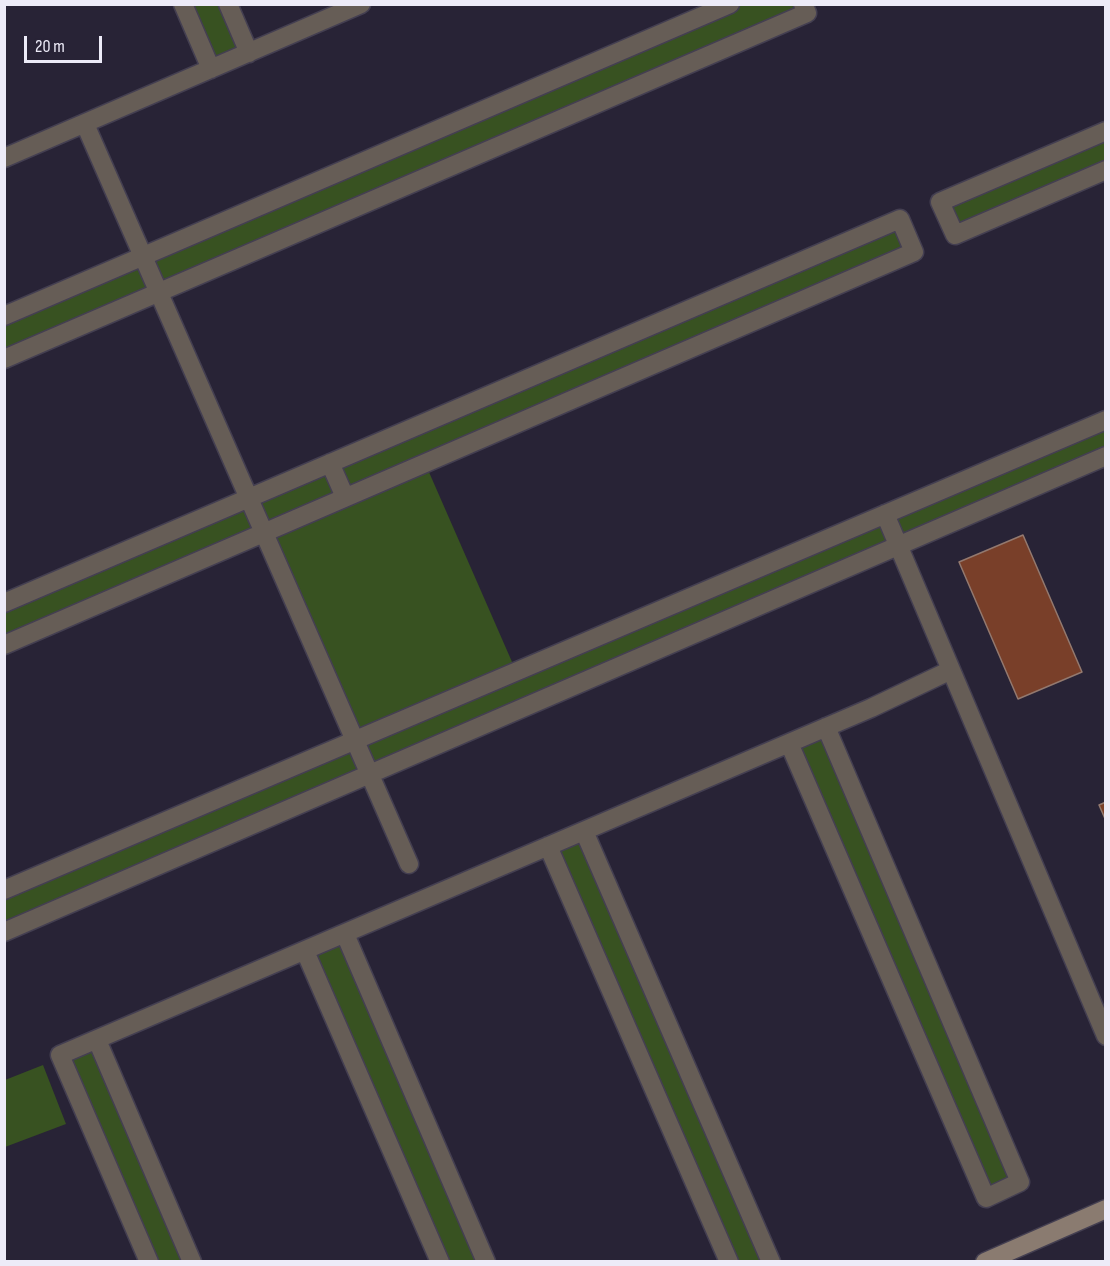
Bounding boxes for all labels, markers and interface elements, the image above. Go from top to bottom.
scale bar [27,24,105,62]
text: 20 m [35,36,65,57]

